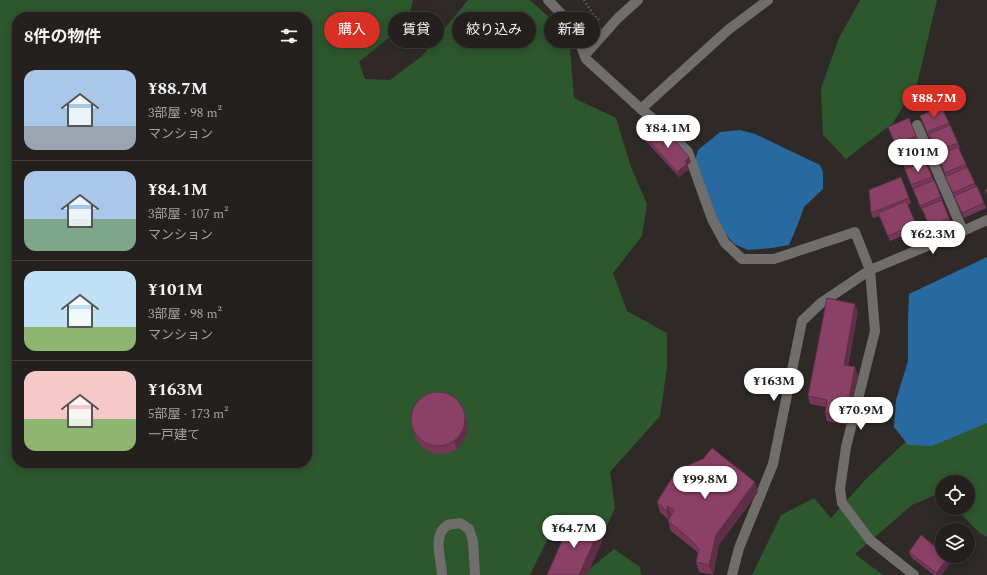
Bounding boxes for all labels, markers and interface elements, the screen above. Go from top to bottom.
chip: 購入 [324,12,380,48]
chip: 賃貸 [388,12,444,48]
chip: 絞り込み [452,12,536,48]
chip: 新着 [544,12,600,48]
text: 8件の物件 [24,24,102,50]
icon: filters [278,25,300,47]
text: ¥88.7M [148,76,208,102]
pin: ¥88.7M [901,85,967,119]
icon: home [56,86,104,134]
text: ¥88.7M [911,88,957,108]
text: 3部屋 · 98 m² [148,103,222,123]
pin: ¥84.1M [635,115,701,149]
text: ¥84.1M [645,118,691,138]
text: マンション [148,124,213,144]
pin: ¥101M [890,139,946,173]
text: ¥101M [897,142,939,162]
text: ¥84.1M [148,177,208,203]
icon: home [56,187,104,235]
text: 3部屋 · 107 m² [148,204,228,224]
pin: ¥62.3M [900,221,966,255]
text: ¥62.3M [910,224,956,244]
text: マンション [148,225,213,245]
text: ¥101M [148,277,203,303]
icon: home [56,287,104,335]
text: 3部屋 · 98 m² [148,304,222,324]
text: マンション [148,325,213,345]
pin: ¥163M [746,368,802,402]
text: ¥163M [753,371,795,391]
text: ¥163M [148,377,203,403]
icon: home [56,387,104,435]
pin: ¥70.9M [828,397,894,431]
text: ¥70.9M [838,400,884,420]
text: 5部屋 · 173 m² [148,404,228,424]
text: 一戸建て [148,425,200,445]
pin: ¥99.8M [672,466,738,500]
text: ¥99.8M [682,469,728,489]
map controls [935,475,975,563]
button: locate [935,475,975,515]
pin: ¥64.7M [541,515,607,549]
text: ¥64.7M [551,518,597,538]
button: layers [935,523,975,563]

